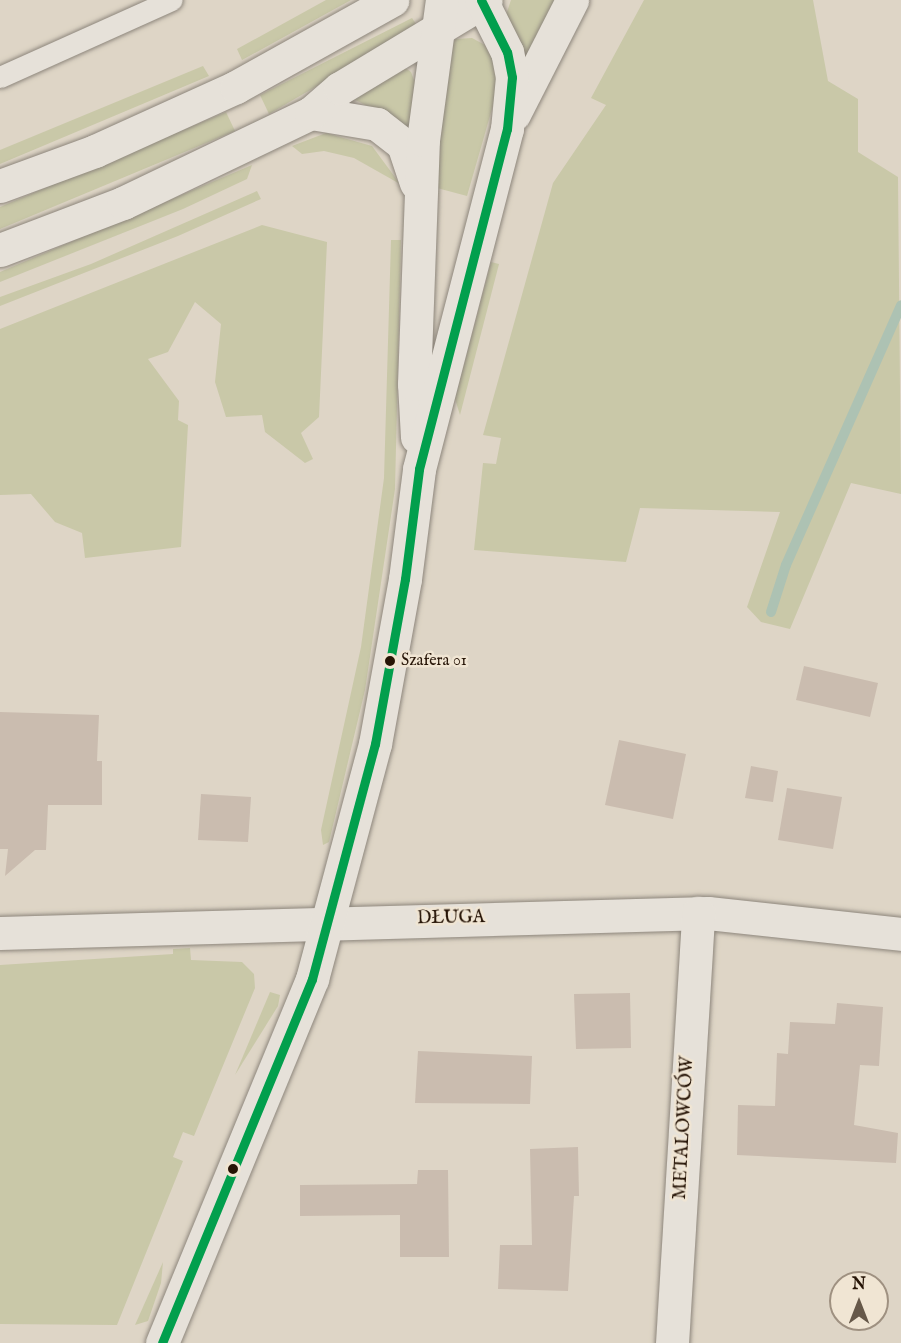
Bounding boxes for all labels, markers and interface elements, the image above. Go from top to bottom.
place label: Szafera 01 [401,651,467,671]
marker: Szafera 01 [384,655,396,667]
street label: DŁUGA [417,908,485,930]
street label: METALOWCÓW [670,1056,700,1200]
unlabelled marker [227,1163,239,1175]
north arrow [829,1271,889,1331]
text: N [852,1275,866,1295]

